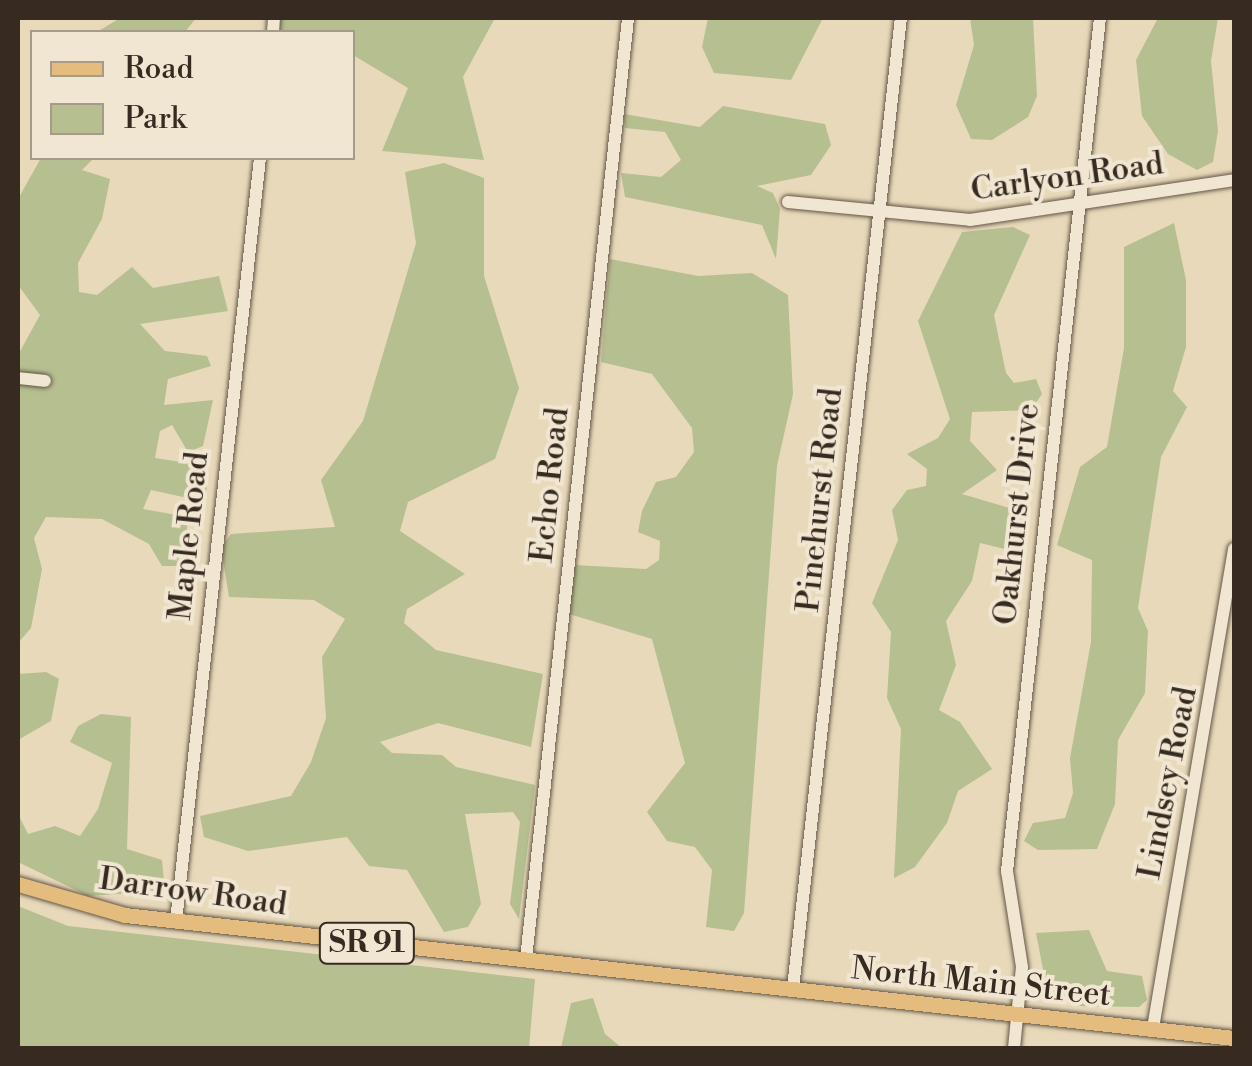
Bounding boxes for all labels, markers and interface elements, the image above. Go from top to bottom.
legend [30,30,355,160]
text: Road [124,50,194,88]
text: Park [124,100,186,138]
street label: Carlyon Road [968,144,1166,210]
street label: Pinehurst Road [789,386,851,614]
street label: Oakhurst Drive [986,401,1048,627]
street label: Echo Road [523,405,577,565]
street label: Maple Road [161,450,217,622]
street label: Lindsey Road [1131,683,1205,883]
street label: Darrow Road [97,860,289,924]
road number: SR 91 [317,918,417,968]
street label: North Main Street [849,949,1113,1015]

